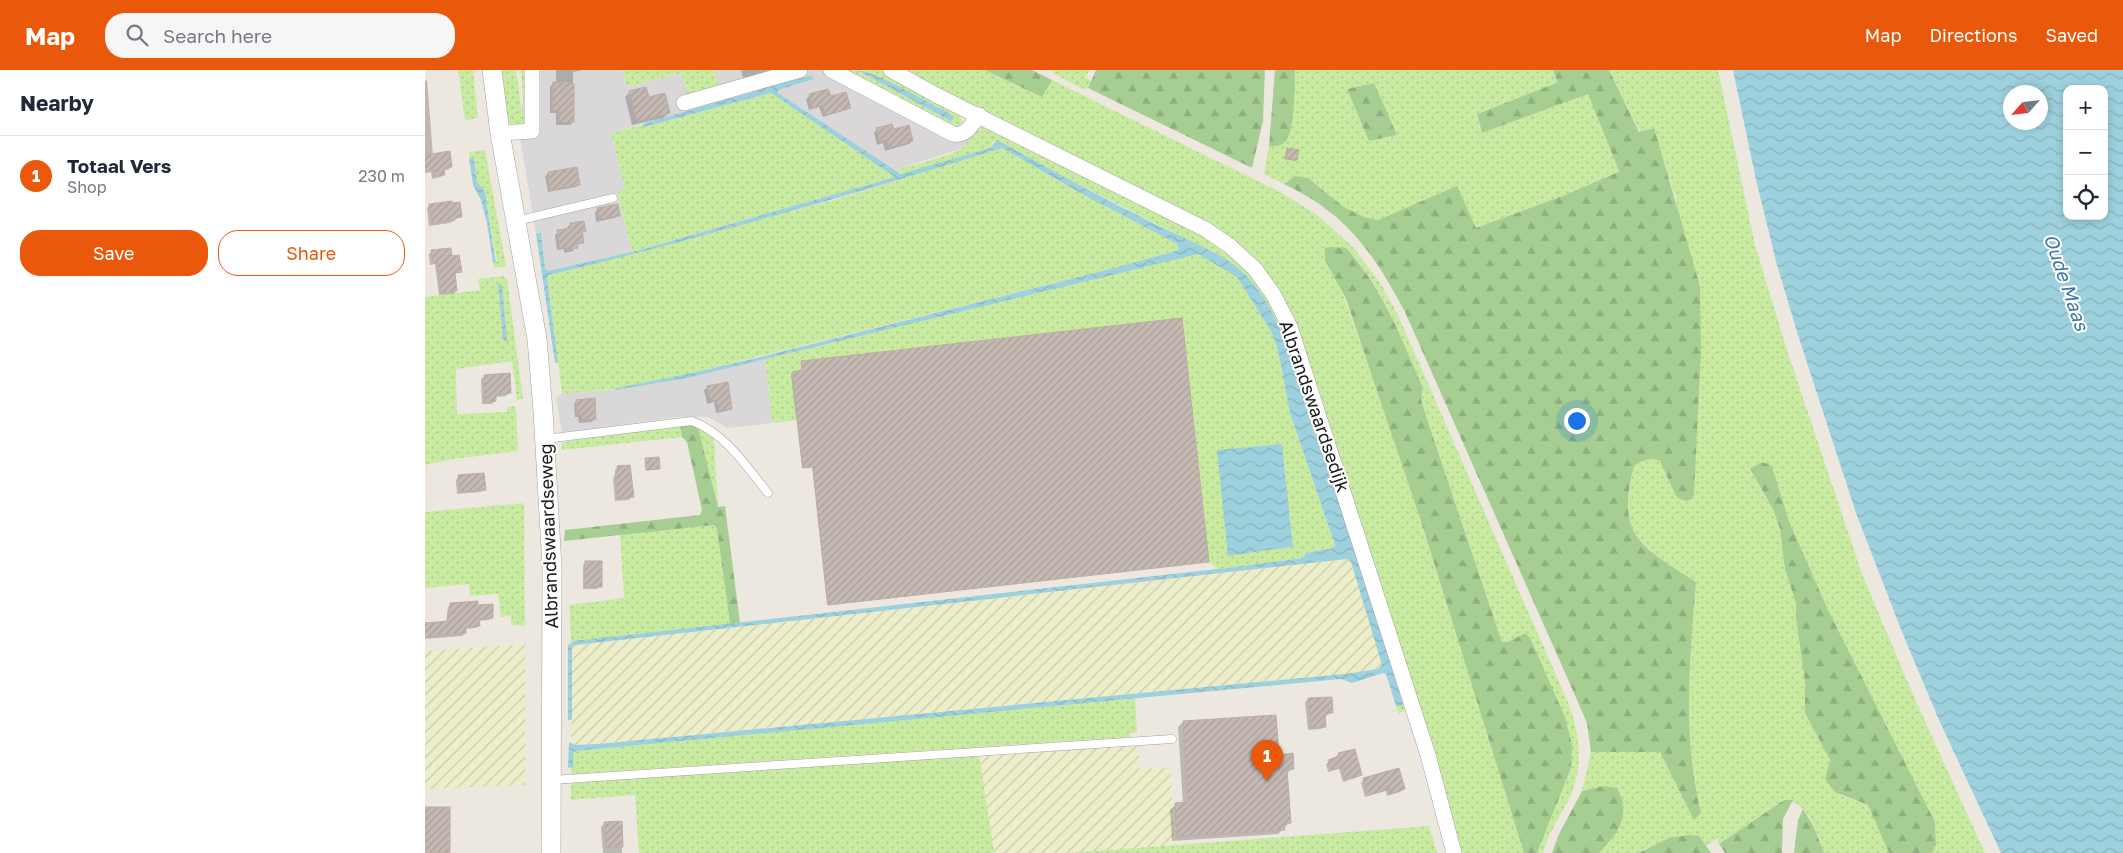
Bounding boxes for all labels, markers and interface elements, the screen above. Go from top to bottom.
search box [105,13,455,58]
text: Map [25,21,75,50]
icon: search [123,21,151,49]
text: Search here [163,24,272,47]
text: Map [1865,24,1901,46]
text: Directions [1929,24,2017,46]
text: Saved [2045,24,2098,46]
north arrow [2003,85,2048,130]
map controls [2063,85,2108,220]
button: + [2063,85,2108,130]
text: Nearby [20,90,94,116]
button: − [2063,130,2108,175]
text: Totaal Vers [67,154,172,177]
text: 1 [32,166,40,186]
text: 230 m [358,166,405,186]
button: locate [2063,175,2108,220]
text: Shop [67,177,107,197]
button: Save [20,230,208,276]
button: Share [218,230,405,276]
water label: Oude Maas [2040,231,2095,334]
street label: Albrandswaardsedijk [1275,317,1355,495]
your location [1564,408,1590,434]
street label: Albrandswaardseweg [534,443,562,629]
pin: 1 [1251,740,1283,781]

